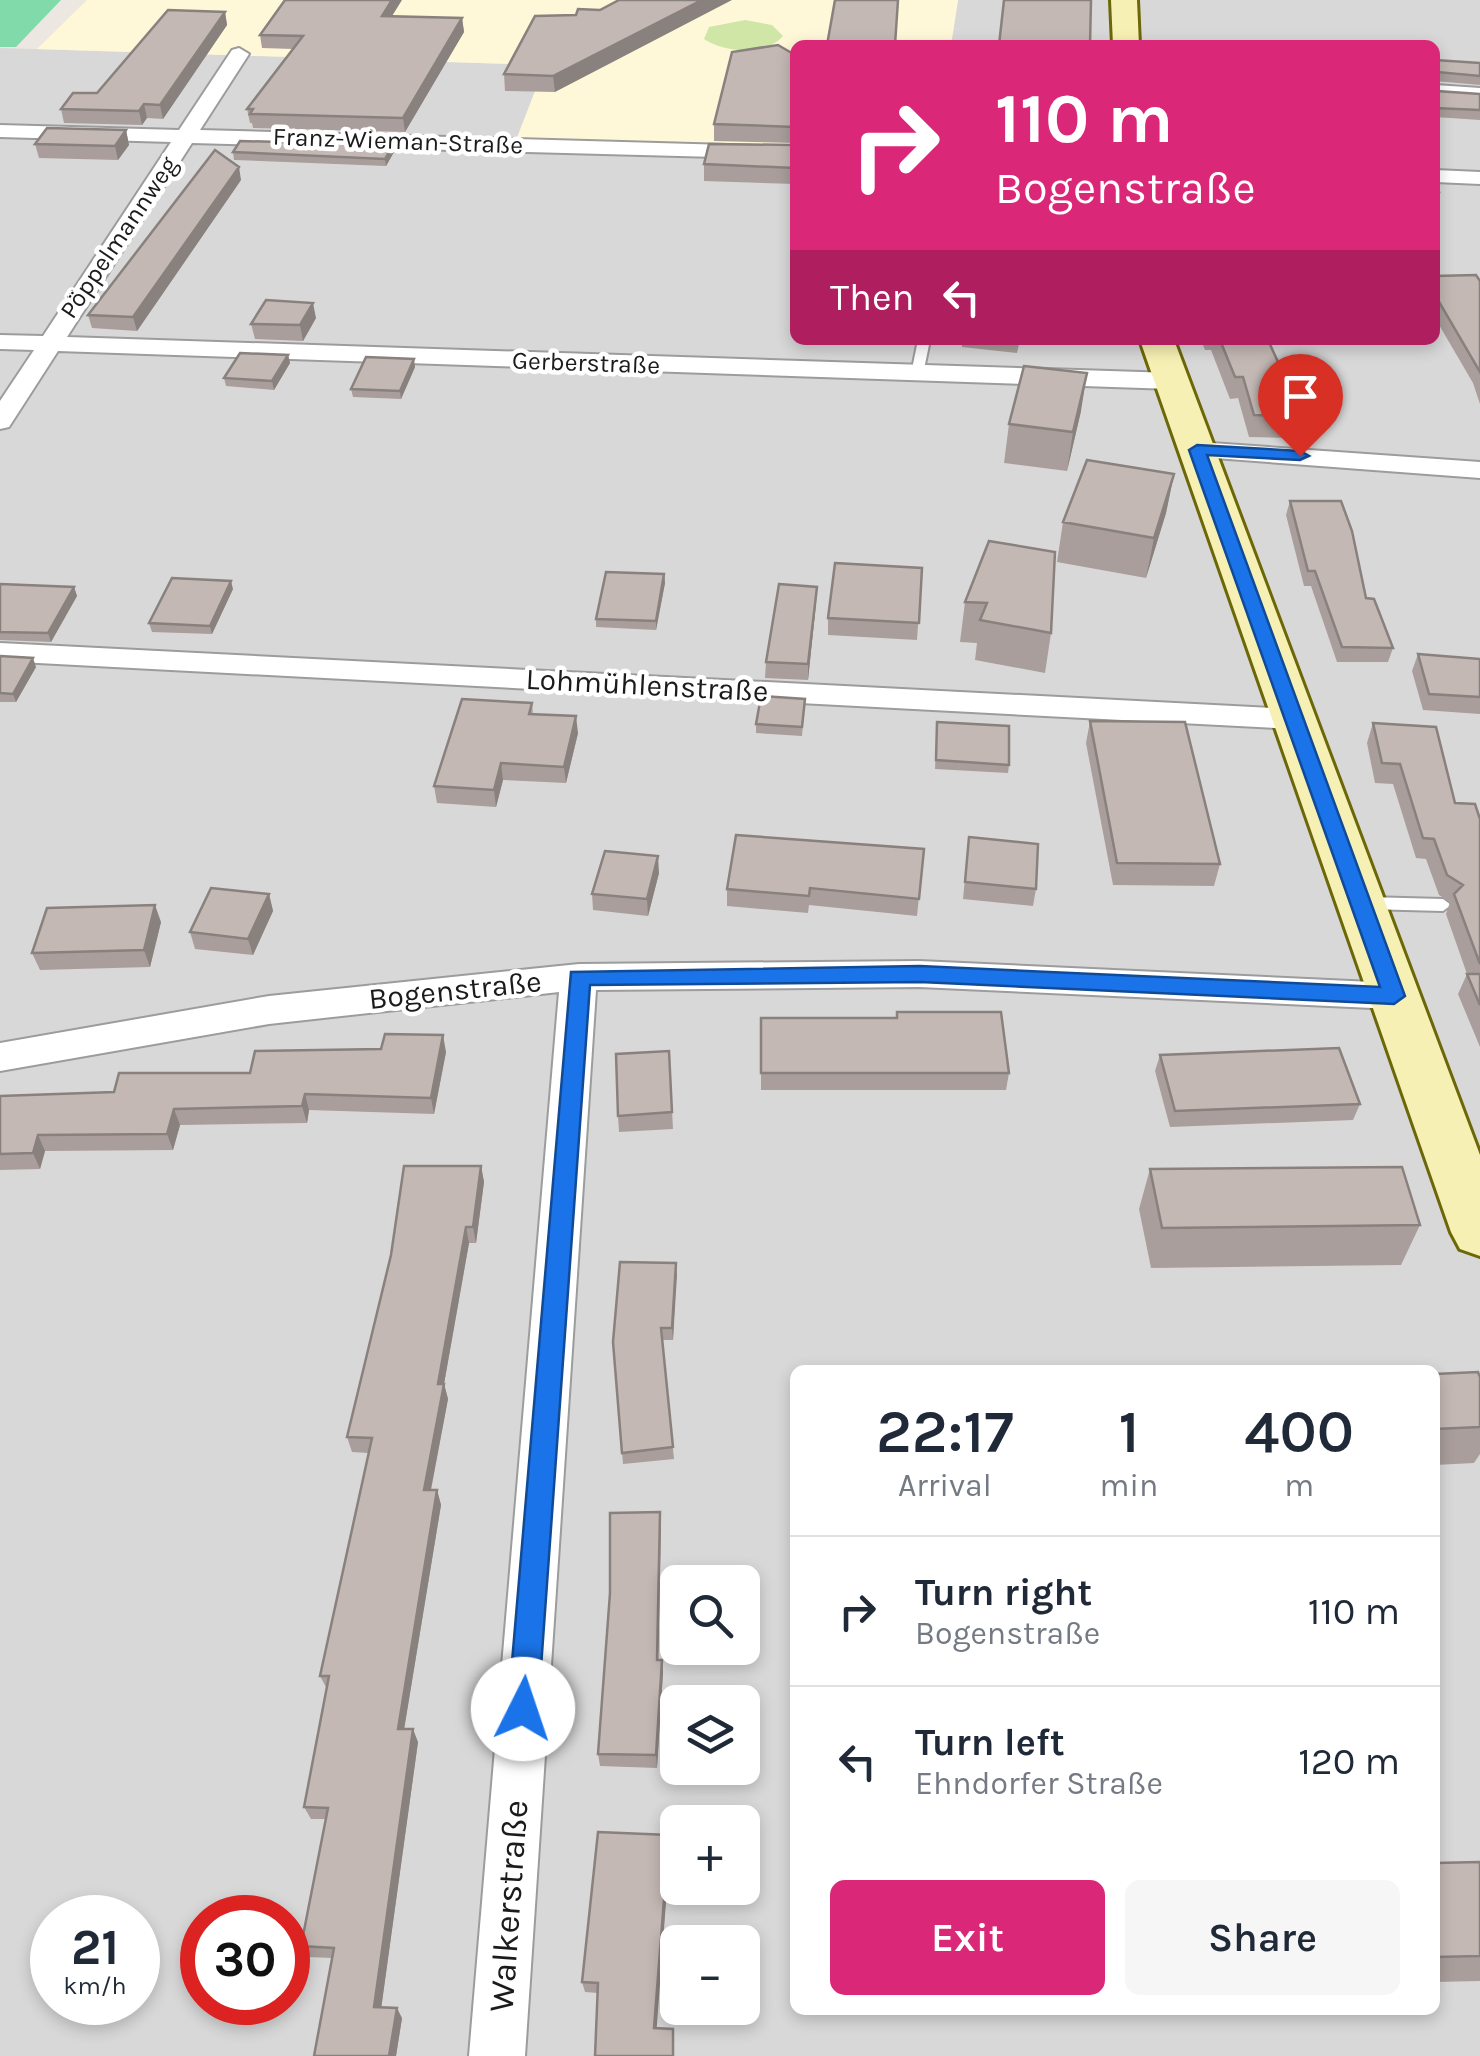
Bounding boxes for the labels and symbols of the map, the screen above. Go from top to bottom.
street label: Franz-Wieman-Straße [272,122,524,159]
street label: Pöppelmannweg [54,151,183,324]
street label: Gerberstraße [511,345,661,380]
pin [1258,354,1343,457]
street label: Lohmühlenstraße [525,661,769,709]
street label: Bogenstraße [367,963,543,1017]
position arrow [471,1657,575,1761]
street label: Walkerstraße [481,1799,536,2013]
speed limit sign: 30 [180,1895,310,2025]

